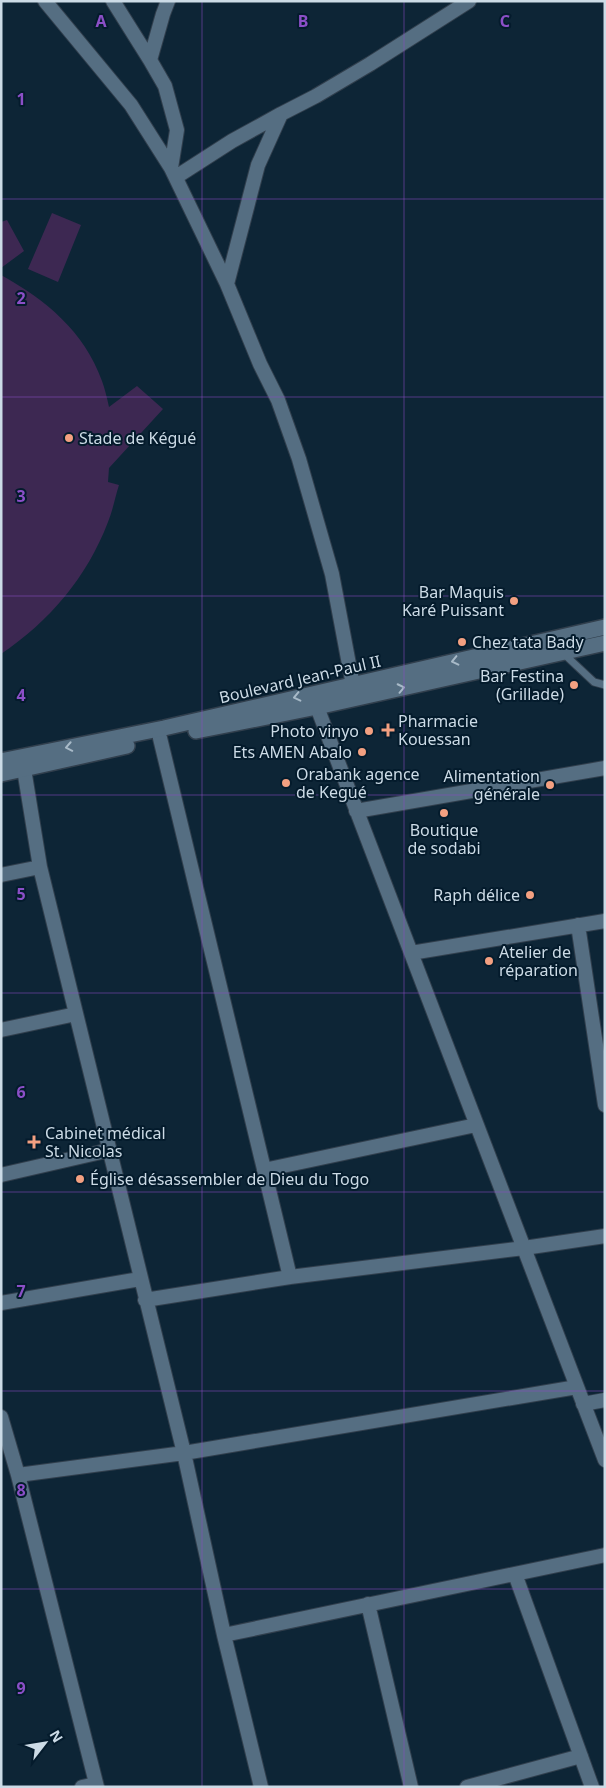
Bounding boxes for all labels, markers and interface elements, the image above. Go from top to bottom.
text: A [95,10,107,32]
text: B [298,10,308,32]
text: C [500,10,510,32]
text: 1 [16,88,26,110]
text: 2 [16,287,26,309]
place label: Stade de Kégué [79,427,196,449]
marker: Stade de Kégué [63,432,75,444]
text: 3 [16,485,26,507]
place label: Bar Maquis Karé Puissant [402,581,504,621]
marker: Bar Maquis Karé Puissant [508,595,520,607]
place label: Chez tata Bady [472,631,584,653]
marker: Chez tata Bady [456,636,468,648]
street label: Boulevard Jean-Paul II [217,650,383,708]
one-way arrow [450,655,459,666]
place label: Bar Festina (Grillade) [480,665,564,705]
marker: Bar Festina (Grillade) [568,679,580,691]
one-way arrow [396,683,405,694]
text: 4 [16,684,26,706]
one-way arrow [292,691,301,702]
place label: Pharmacie Kouessan [398,710,478,750]
place label: Photo vinyo [270,720,359,742]
marker: Pharmacie Kouessan [382,724,394,736]
marker: Photo vinyo [363,725,375,737]
one-way arrow [65,741,74,752]
place label: Ets AMEN Abalo [233,741,352,763]
marker: Ets AMEN Abalo [356,746,368,758]
place label: Orabank agence de Kegué [296,763,420,803]
place label: Alimentation générale [443,765,540,805]
marker: Orabank agence de Kegué [280,777,292,789]
marker: Alimentation générale [544,779,556,791]
marker: Boutique de sodabi [438,807,450,819]
place label: Boutique de sodabi [407,819,481,859]
text: 5 [16,883,26,905]
place label: Raph délice [433,884,520,906]
marker: Raph délice [524,889,536,901]
place label: Atelier de réparation [499,941,578,981]
marker: Atelier de réparation [483,955,495,967]
text: 6 [16,1081,26,1103]
place label: Cabinet médical St. Nicolas [45,1122,166,1162]
marker: Cabinet médical St. Nicolas [27,1135,41,1149]
place label: Église désassembler de Dieu du Togo [90,1168,369,1190]
marker: Église désassembler de Dieu du Togo [74,1173,86,1185]
text: 7 [16,1280,26,1302]
text: 8 [16,1479,26,1501]
text: 9 [16,1677,26,1699]
north arrow [20,1718,70,1768]
text: N [45,1726,68,1746]

